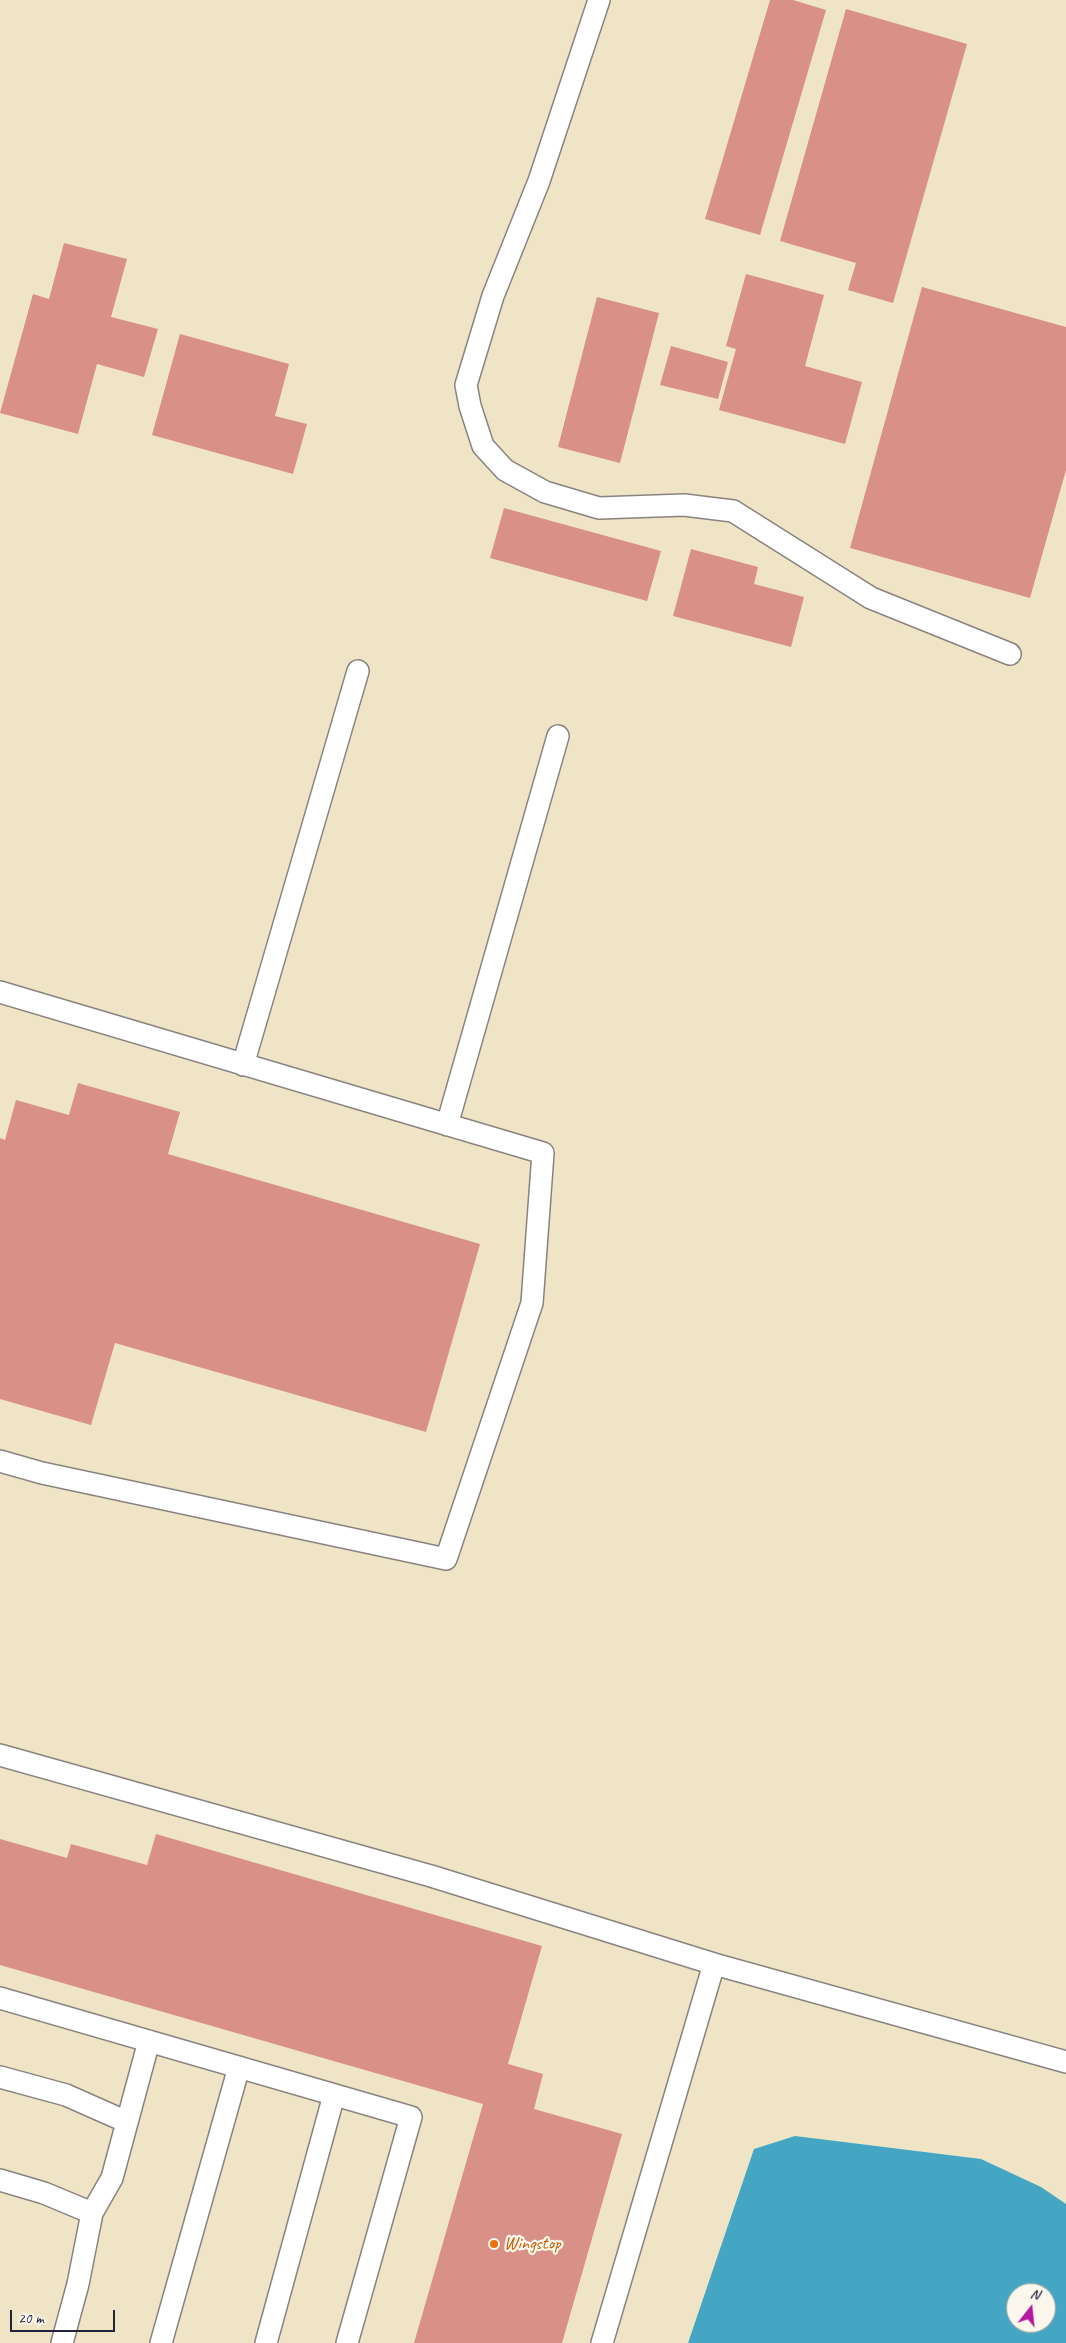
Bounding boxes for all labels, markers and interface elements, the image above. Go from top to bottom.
place label: Wingstop [504,2233,561,2255]
marker: Wingstop [488,2238,500,2250]
north arrow [1006,2283,1056,2333]
text: N [1028,2285,1042,2303]
scale bar [12,2300,118,2332]
text: 20 m [18,2309,44,2328]

